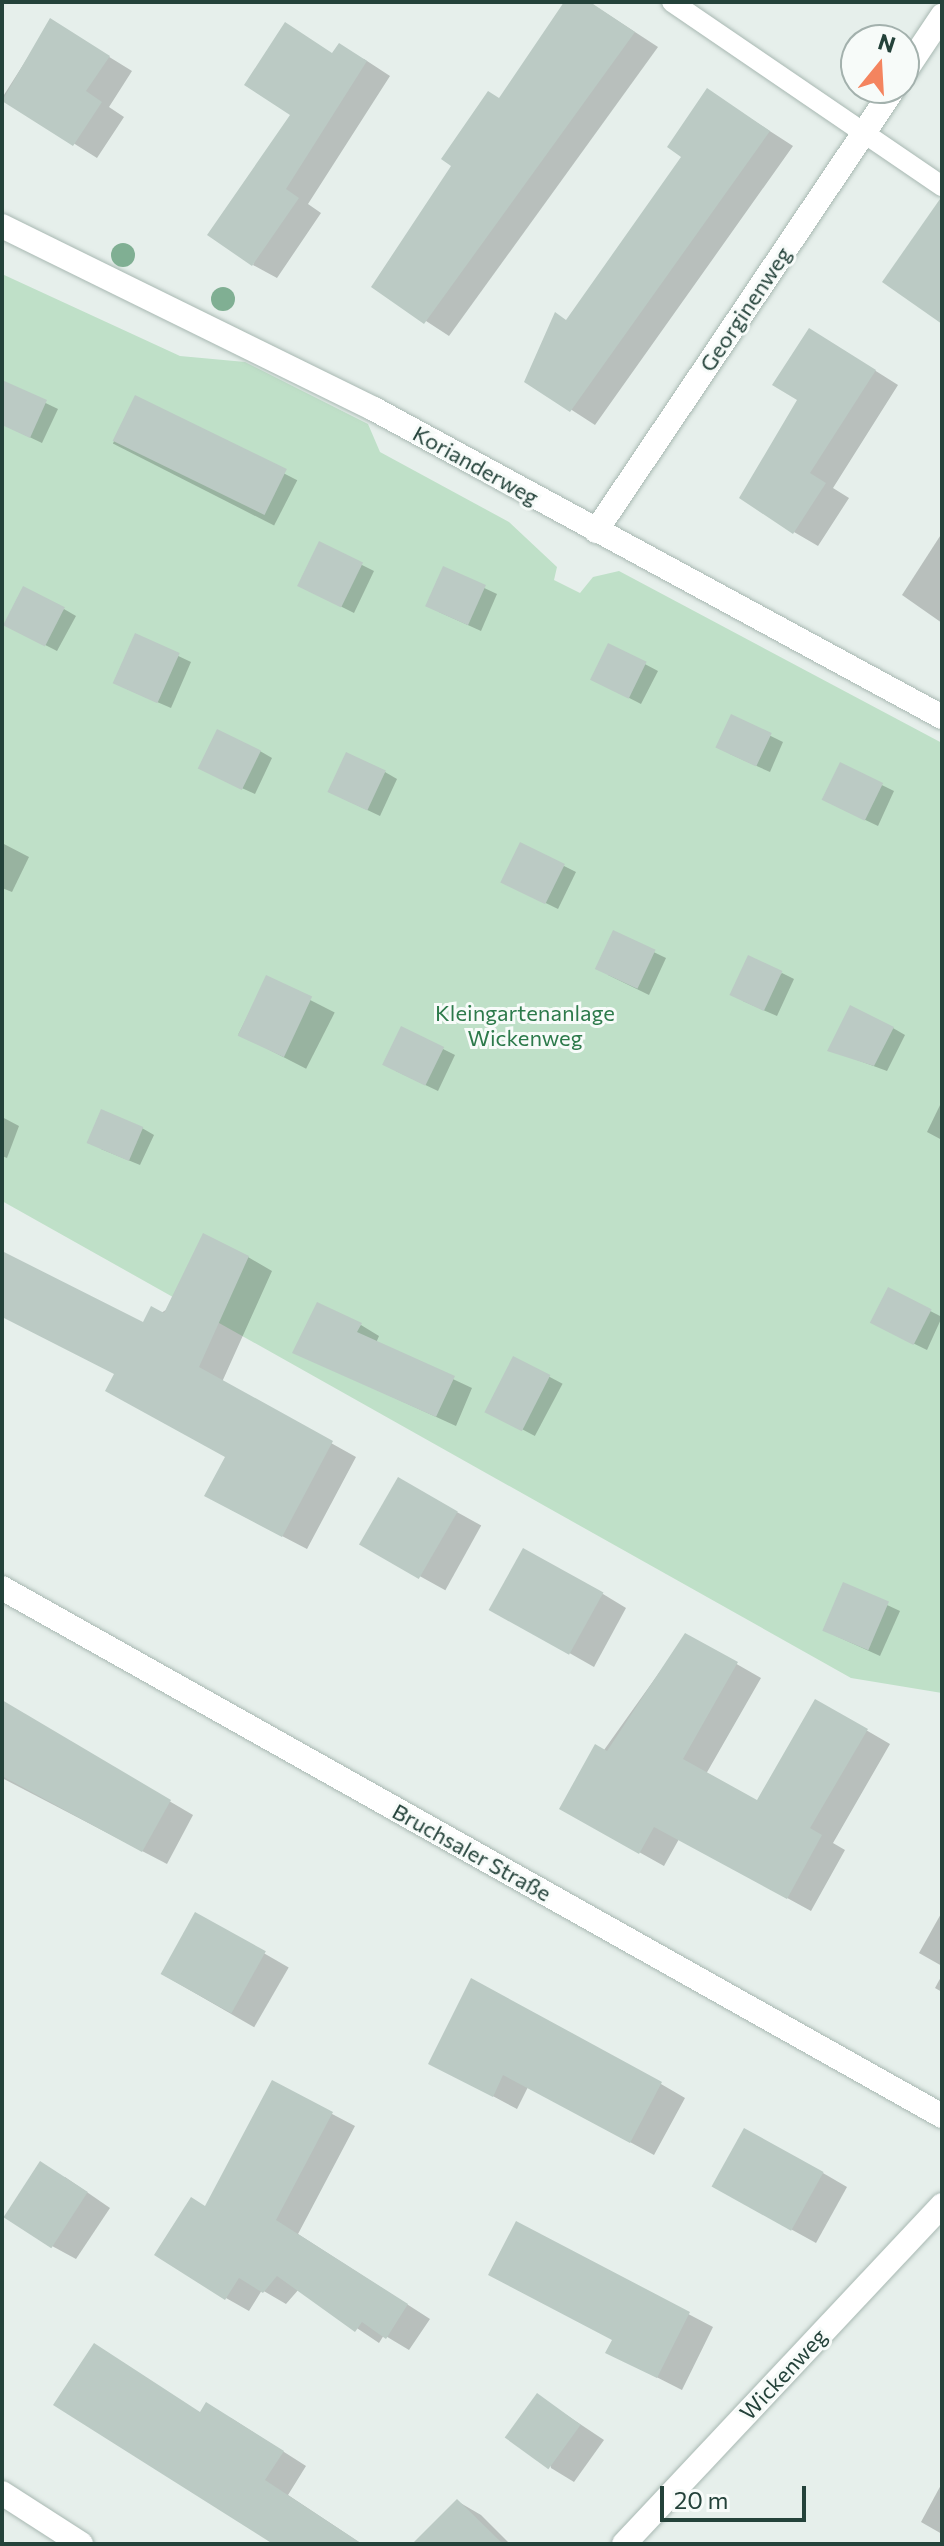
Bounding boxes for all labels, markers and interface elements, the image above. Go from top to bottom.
north arrow [840,24,920,104]
text: N [875,27,899,58]
street label: Georginenweg [694,242,796,376]
street label: Korianderweg [409,420,543,510]
park label: Kleingartenanlage Wickenweg [435,999,615,1050]
street label: Bruchsaler Straße [388,1798,556,1906]
street label: Wickenweg [734,2323,832,2425]
scale bar [664,2470,810,2520]
text: 20 m [674,2485,728,2514]

